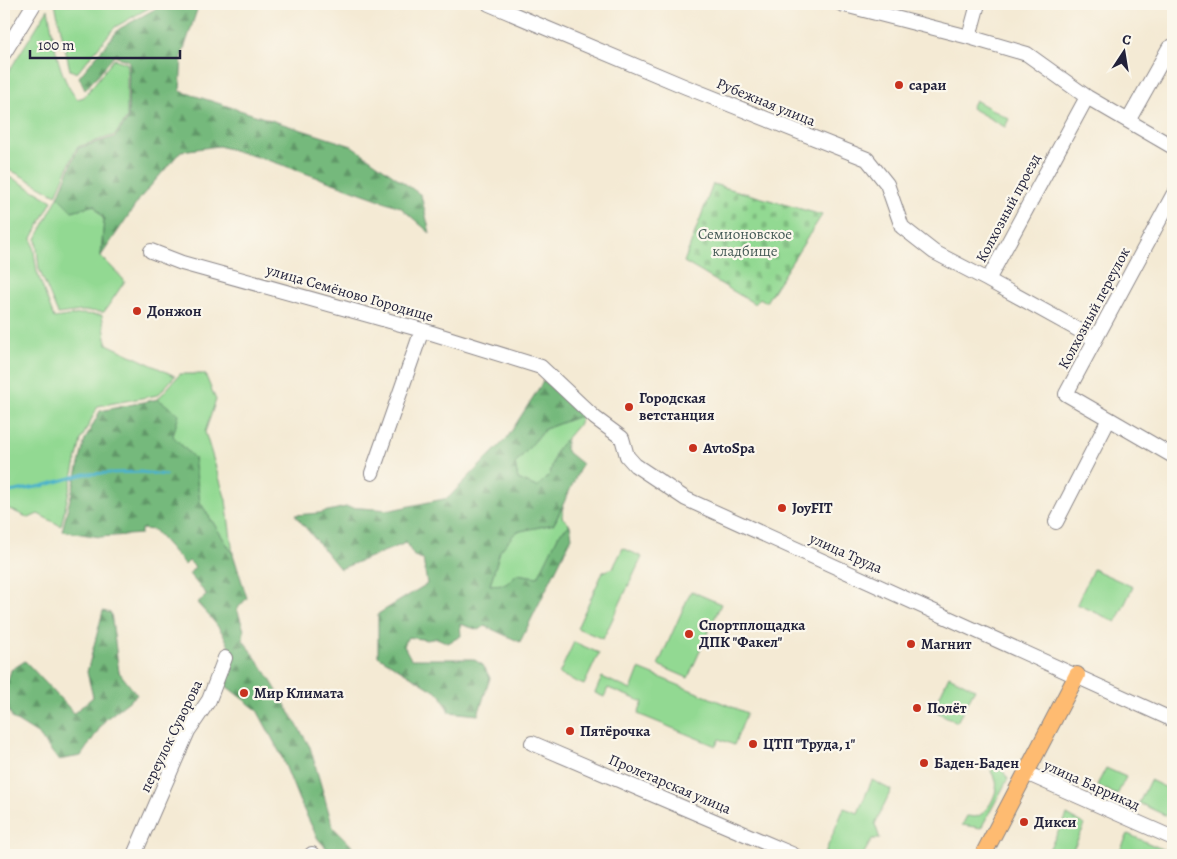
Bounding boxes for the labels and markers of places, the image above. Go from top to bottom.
place label: сараи [909,75,947,95]
marker: сараи [893,79,905,91]
place label: Донжон [147,301,202,321]
marker: Донжон [131,305,143,317]
place label: Городская ветстанция [639,388,715,425]
marker: Городская ветстанция [623,401,635,413]
place label: AvtoSpa [702,438,756,458]
marker: AvtoSpa [687,442,699,454]
place label: JoyFIT [792,498,833,518]
marker: JoyFIT [776,502,788,514]
place label: Спортплощадка ДПК "Факел" [699,615,806,652]
marker: Спортплощадка ДПК "Факел" [683,628,695,640]
place label: Магнит [921,634,972,654]
marker: Магнит [905,638,917,650]
place label: Мир Климата [254,683,345,703]
marker: Мир Климата [238,687,250,699]
place label: Полёт [927,698,967,718]
marker: Полёт [911,702,923,714]
place label: Пятёрочка [580,721,651,741]
marker: Пятёрочка [564,725,576,737]
place label: ЦТП "Труда, 1" [763,734,855,754]
marker: ЦТП "Труда, 1" [747,738,759,750]
place label: Баден-Баден [934,753,1019,773]
marker: Баден-Баден [918,757,930,769]
place label: Дикси [1034,812,1076,832]
marker: Дикси [1018,816,1030,828]

